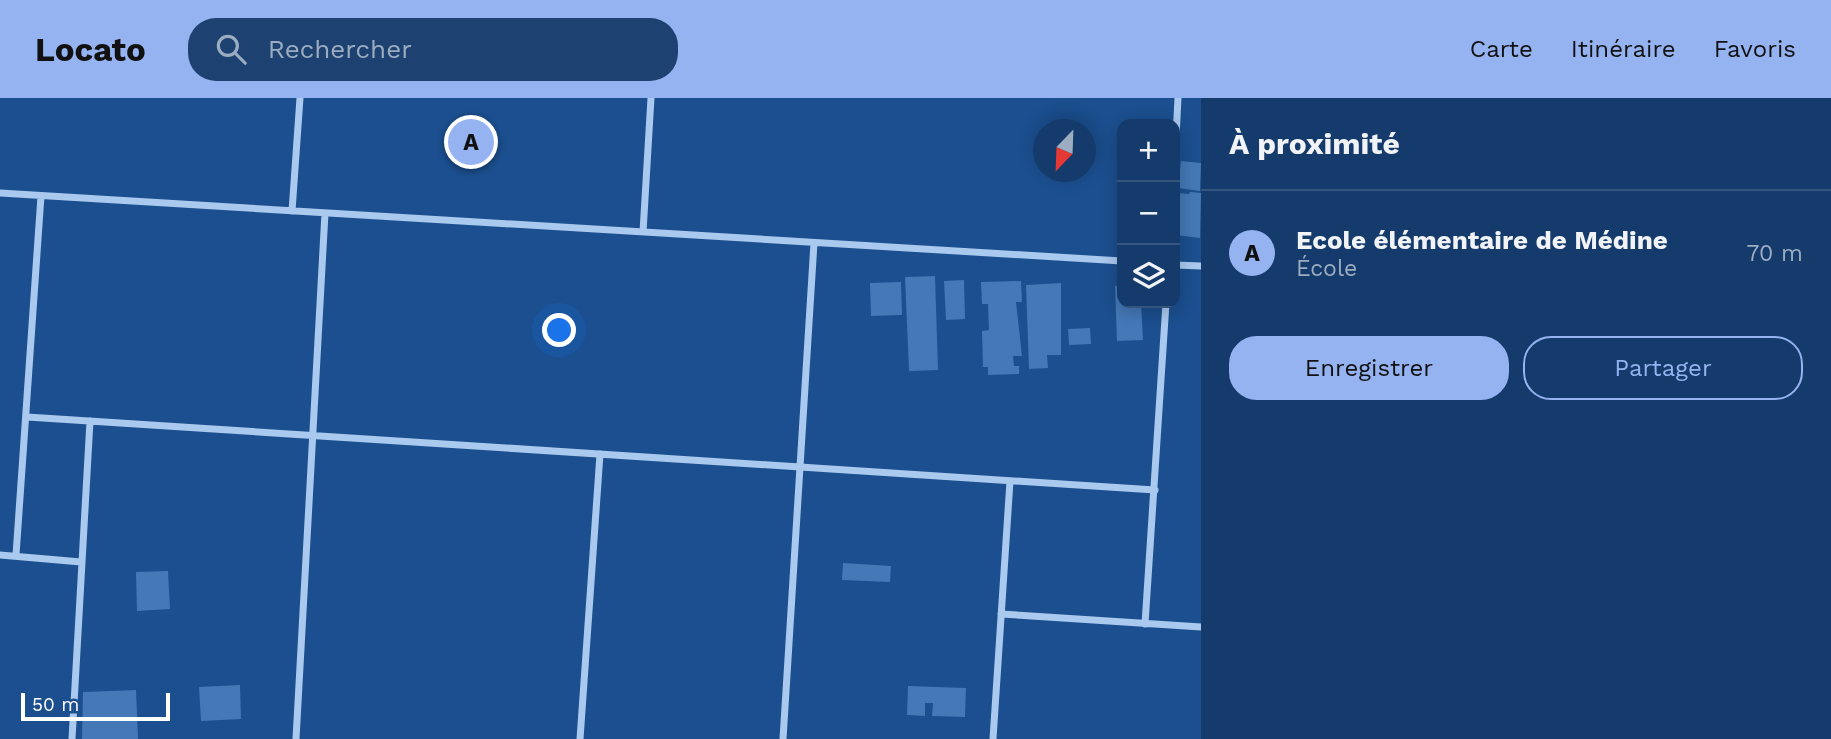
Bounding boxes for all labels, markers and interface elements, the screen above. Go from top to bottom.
search box [188,18,678,81]
text: Locato [35,30,146,69]
icon: search [212,30,250,68]
text: Rechercher [268,34,412,64]
text: Carte [1470,35,1533,63]
text: Itinéraire [1571,35,1676,63]
text: Favoris [1714,35,1796,63]
pin: A [448,116,494,168]
north arrow [1033,119,1096,182]
map controls [1117,119,1180,308]
button: + [1117,119,1180,182]
text: À proximité [1229,126,1400,161]
button: − [1117,182,1180,245]
text: Ecole élémentaire de Médine [1296,225,1668,255]
text: A [1244,240,1260,267]
text: 70 m [1746,240,1803,267]
button: layers [1117,245,1180,308]
text: École [1296,255,1357,282]
your location [542,313,576,347]
button: Enregistrer [1229,336,1509,400]
button: Partager [1523,336,1803,400]
scale bar [21,690,170,722]
text: 50 m [32,693,79,716]

